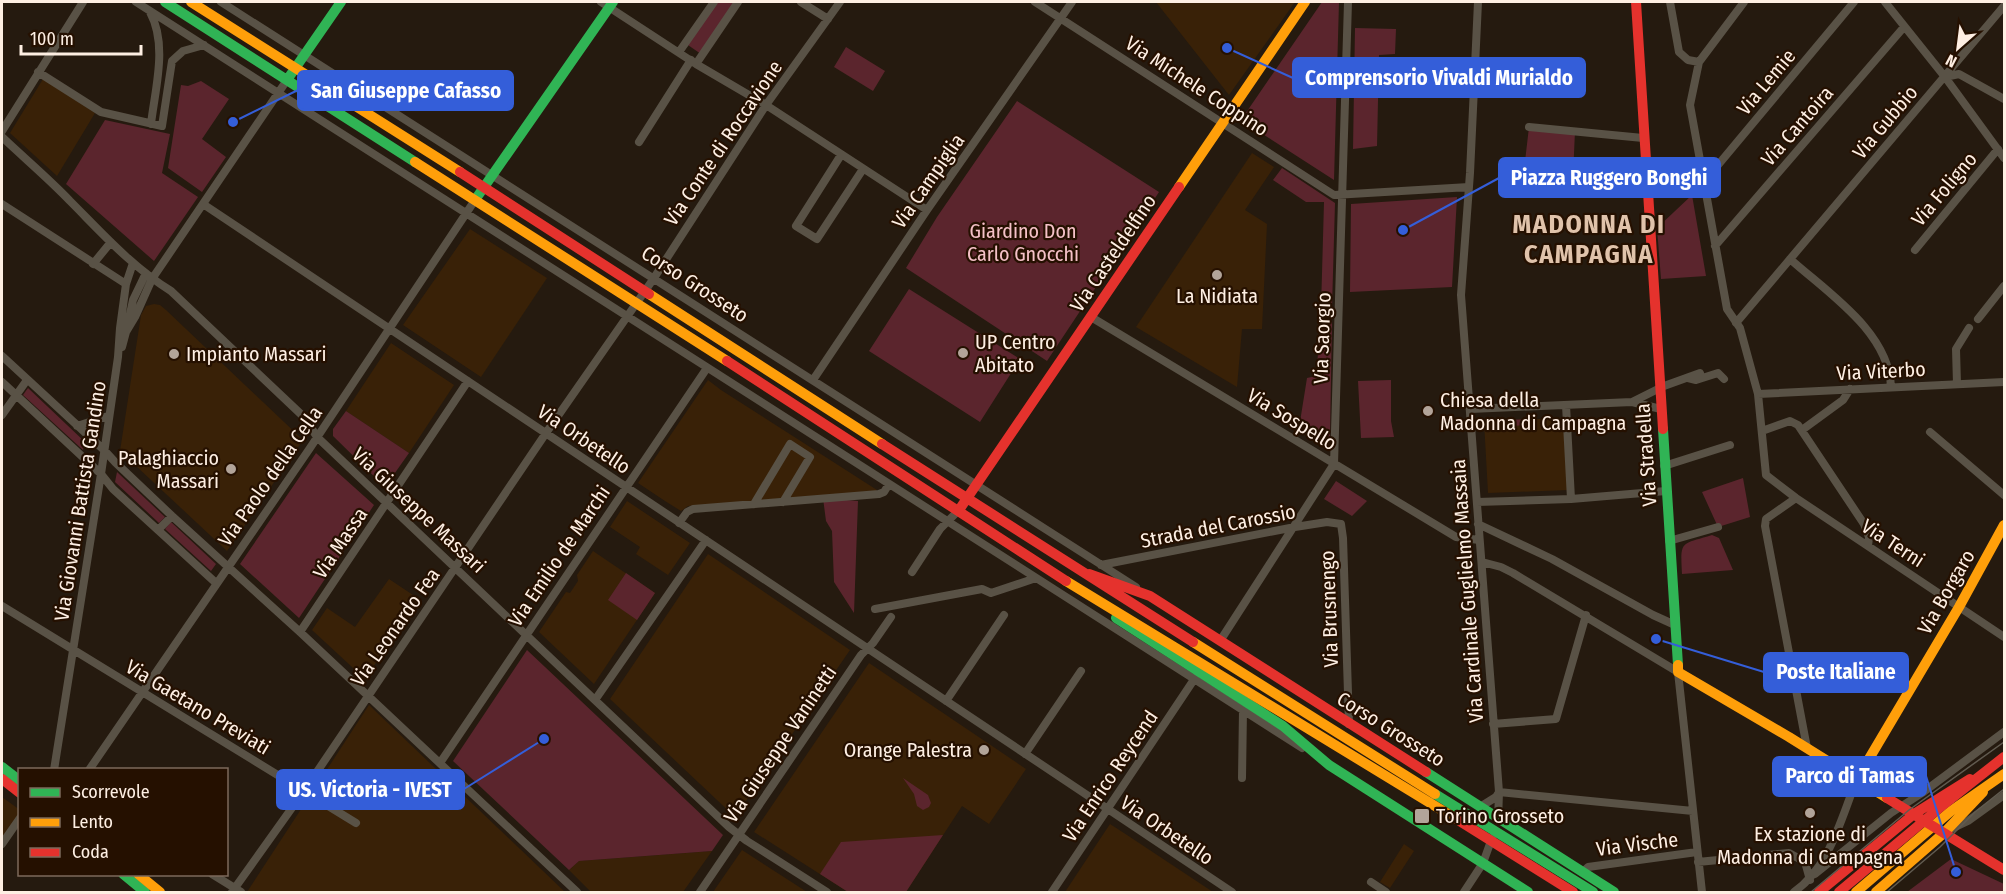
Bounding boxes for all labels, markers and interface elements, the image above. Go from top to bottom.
scale bar [21,18,141,56]
north arrow [1928,18,1988,78]
text: 100 m [30,28,74,50]
street label: Via Michele Coppino [1121,31,1273,141]
street label: Via Lemie [1732,44,1800,120]
text: N [1942,50,1960,71]
street label: Via Conte di Roccavione [659,56,787,230]
callout: Comprensorio Vivaldi Murialdo [1293,58,1585,97]
text: Comprensorio Vivaldi Murialdo [1305,65,1573,91]
callout: San Giuseppe Cafasso [298,71,513,110]
text: San Giuseppe Cafasso [311,78,501,104]
street label: Via Gubbio [1847,80,1923,164]
street label: Via Cantoira [1756,81,1838,171]
street label: Via Campiglia [887,129,969,233]
street label: Via Foligno [1906,147,1982,231]
callout: Piazza Ruggero Bonghi [1499,158,1720,197]
text: Piazza Ruggero Bonghi [1511,165,1707,191]
street label: Via Casteldelfino [1065,190,1161,316]
district label: MADONNA DI CAMPAGNA [1513,209,1665,270]
park label: Giardino Don Carlo Gnocchi [967,219,1079,266]
street label: Corso Grosseto [637,241,753,327]
marker: La Nidiata [1210,268,1224,282]
place label: La Nidiata [1176,284,1258,308]
street label: Via Saorgio [1308,292,1336,384]
place label: UP Centro Abitato [975,330,1056,377]
place label: Impianto Massari [186,342,327,366]
marker: UP Centro Abitato [956,346,970,360]
marker: Impianto Massari [167,347,181,361]
street label: Via Viterbo [1836,357,1926,385]
street label: Via Giovanni Battista Gandino [49,379,111,623]
street label: Via Sospello [1243,383,1341,455]
place label: Chiesa della Madonna di Campagna [1440,388,1626,435]
street label: Via Orbetello [533,399,635,479]
street label: Via Paolo della Cella [213,401,327,551]
street label: Via Stradella [1630,403,1662,507]
marker: Chiesa della Madonna di Campagna [1421,404,1435,418]
street label: Via Giuseppe Massari [347,442,491,578]
place label: Palaghiaccio Massari [118,446,219,493]
street label: Via Cardinale Guglielmo Massaia [1446,458,1488,724]
marker: Palaghiaccio Massari [224,462,238,476]
street label: Via Emilio de Marchi [503,481,615,631]
street label: Strada del Carossio [1138,499,1298,553]
street label: Via Massa [308,503,372,583]
street label: Via Terni [1857,514,1929,572]
street label: Via Borgaro [1912,545,1980,639]
street label: Via Brusnengo [1315,550,1343,668]
street label: Via Leonardo Fea [345,563,445,691]
callout: Poste Italiane [1764,653,1908,692]
street label: Via Gaetano Previati [121,654,275,760]
text: Poste Italiane [1776,659,1896,685]
street label: Via Giuseppe Vaninetti [719,661,841,827]
street label: Corso Grosseto [1333,686,1449,772]
street label: Via Enrico Reycend [1057,706,1163,846]
place label: Orange Palestra [844,738,972,762]
marker: Orange Palestra [977,743,991,757]
callout: Parco di Tamas [1773,757,1926,796]
text: Parco di Tamas [1786,763,1914,789]
legend [18,768,228,876]
callout: US. Victoria - IVEST [277,770,464,809]
text: US. Victoria - IVEST [288,777,452,803]
text: Scorrevole [72,781,150,803]
street label: Via Orbetello [1116,790,1218,870]
place label: Torino Grosseto [1436,804,1564,828]
marker: Ex stazione di Madonna di Campagna [1803,806,1817,820]
marker: Torino Grosseto [1413,807,1431,825]
text: Lento [72,811,113,833]
place label: Ex stazione di Madonna di Campagna [1717,822,1903,869]
street label: Via Vische [1595,827,1679,861]
text: Coda [72,841,109,863]

